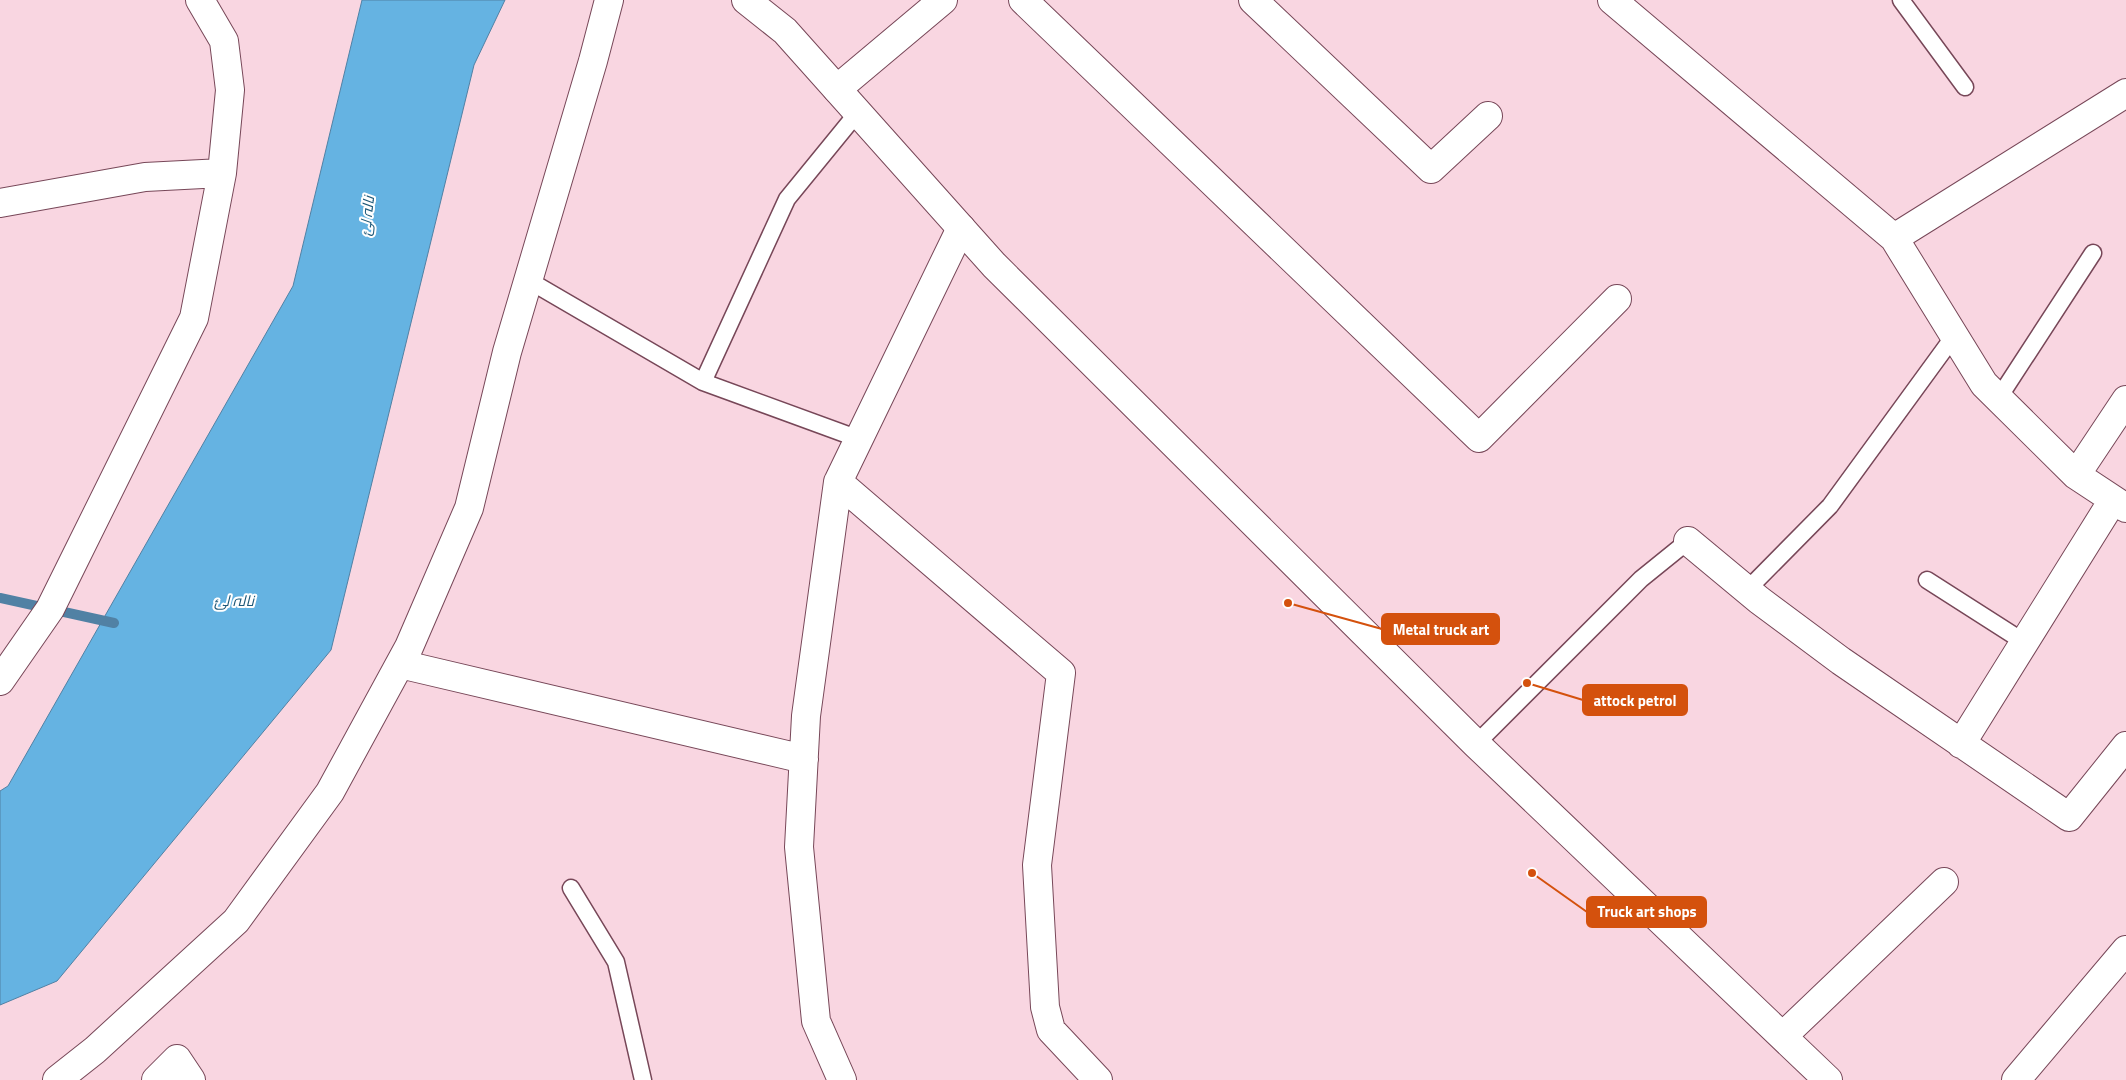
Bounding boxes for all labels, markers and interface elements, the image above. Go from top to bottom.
water label: نالہ لئ [353,193,380,237]
water label: نالہ لئ [214,589,256,612]
callout: Metal truck art [1382,614,1499,644]
text: Metal truck art [1393,618,1490,641]
callout: attock petrol [1583,685,1687,715]
text: attock petrol [1593,689,1677,712]
callout: Truck art shops [1587,897,1706,927]
text: Truck art shops [1597,900,1697,923]

